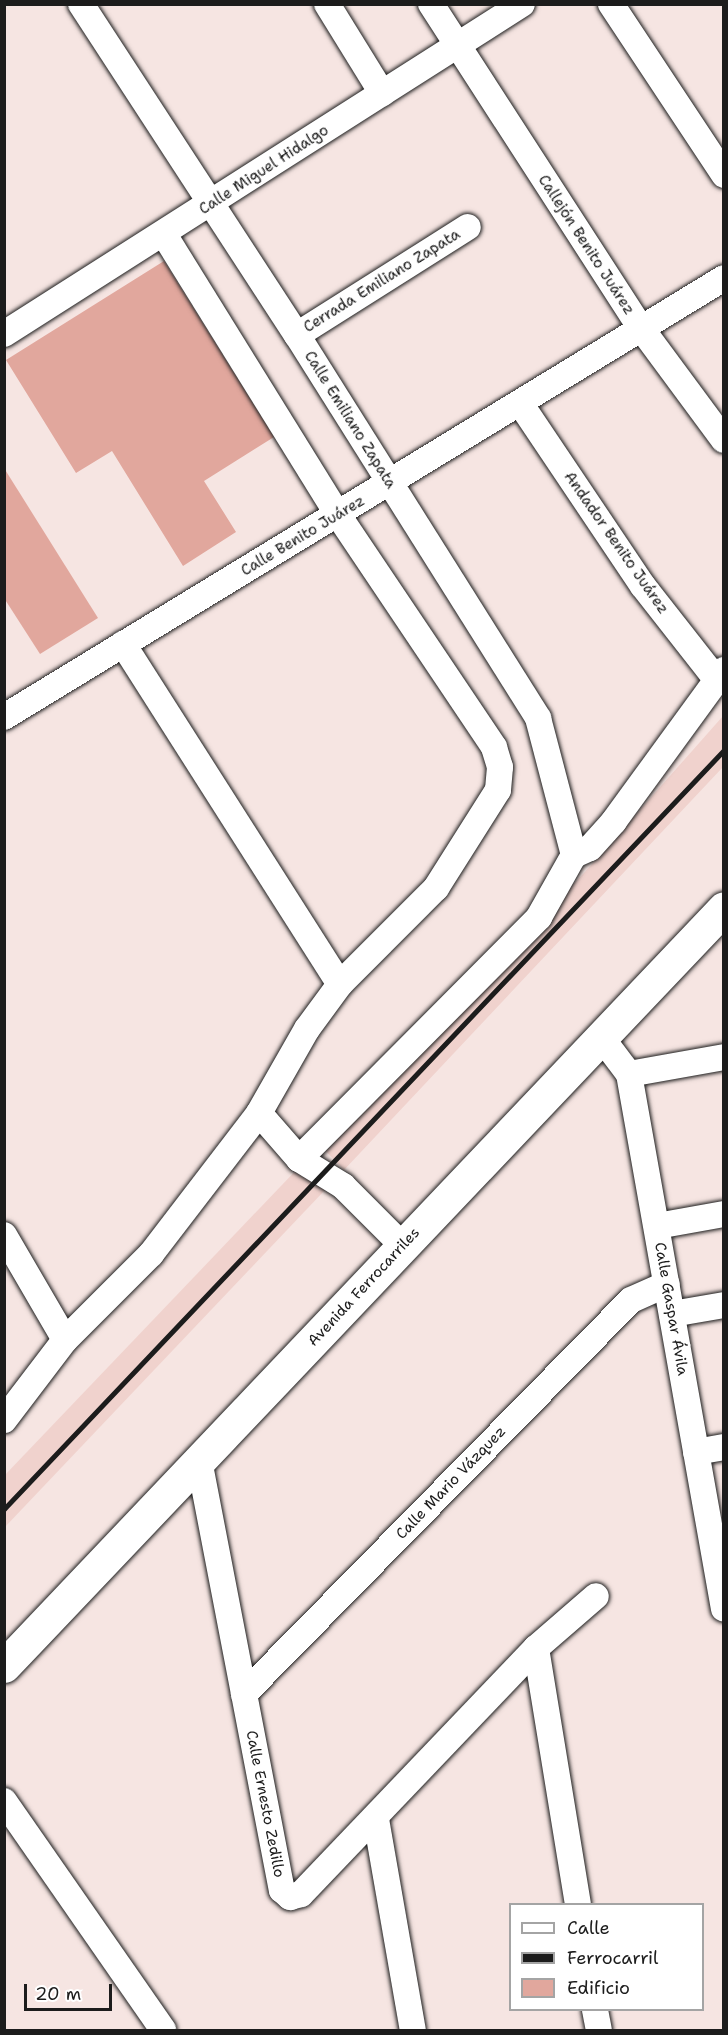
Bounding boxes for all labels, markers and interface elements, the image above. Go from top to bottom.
street label: Calle Miguel Hidalgo [196,121,332,219]
street label: Callejón Benito Juárez [534,172,638,318]
street label: Cerrada Emiliano Zapata [300,225,464,337]
street label: Calle Emiliano Zapata [300,348,400,492]
street label: Andador Benito Juárez [560,468,672,618]
street label: Calle Benito Juárez [238,492,368,580]
street label: Avenida Ferrocarriles [304,1224,424,1350]
street label: Calle Gaspar Ávila [650,1241,692,1377]
street label: Calle Mario Vázquez [392,1423,510,1543]
street label: Calle Ernesto Zedillo [242,1729,288,1879]
legend [509,1903,704,2011]
text: Calle [567,1916,610,1940]
text: Ferrocarril [567,1946,659,1970]
scale bar [27,1972,116,2010]
text: Edificio [567,1976,630,2000]
text: 20 m [35,1982,81,2006]

